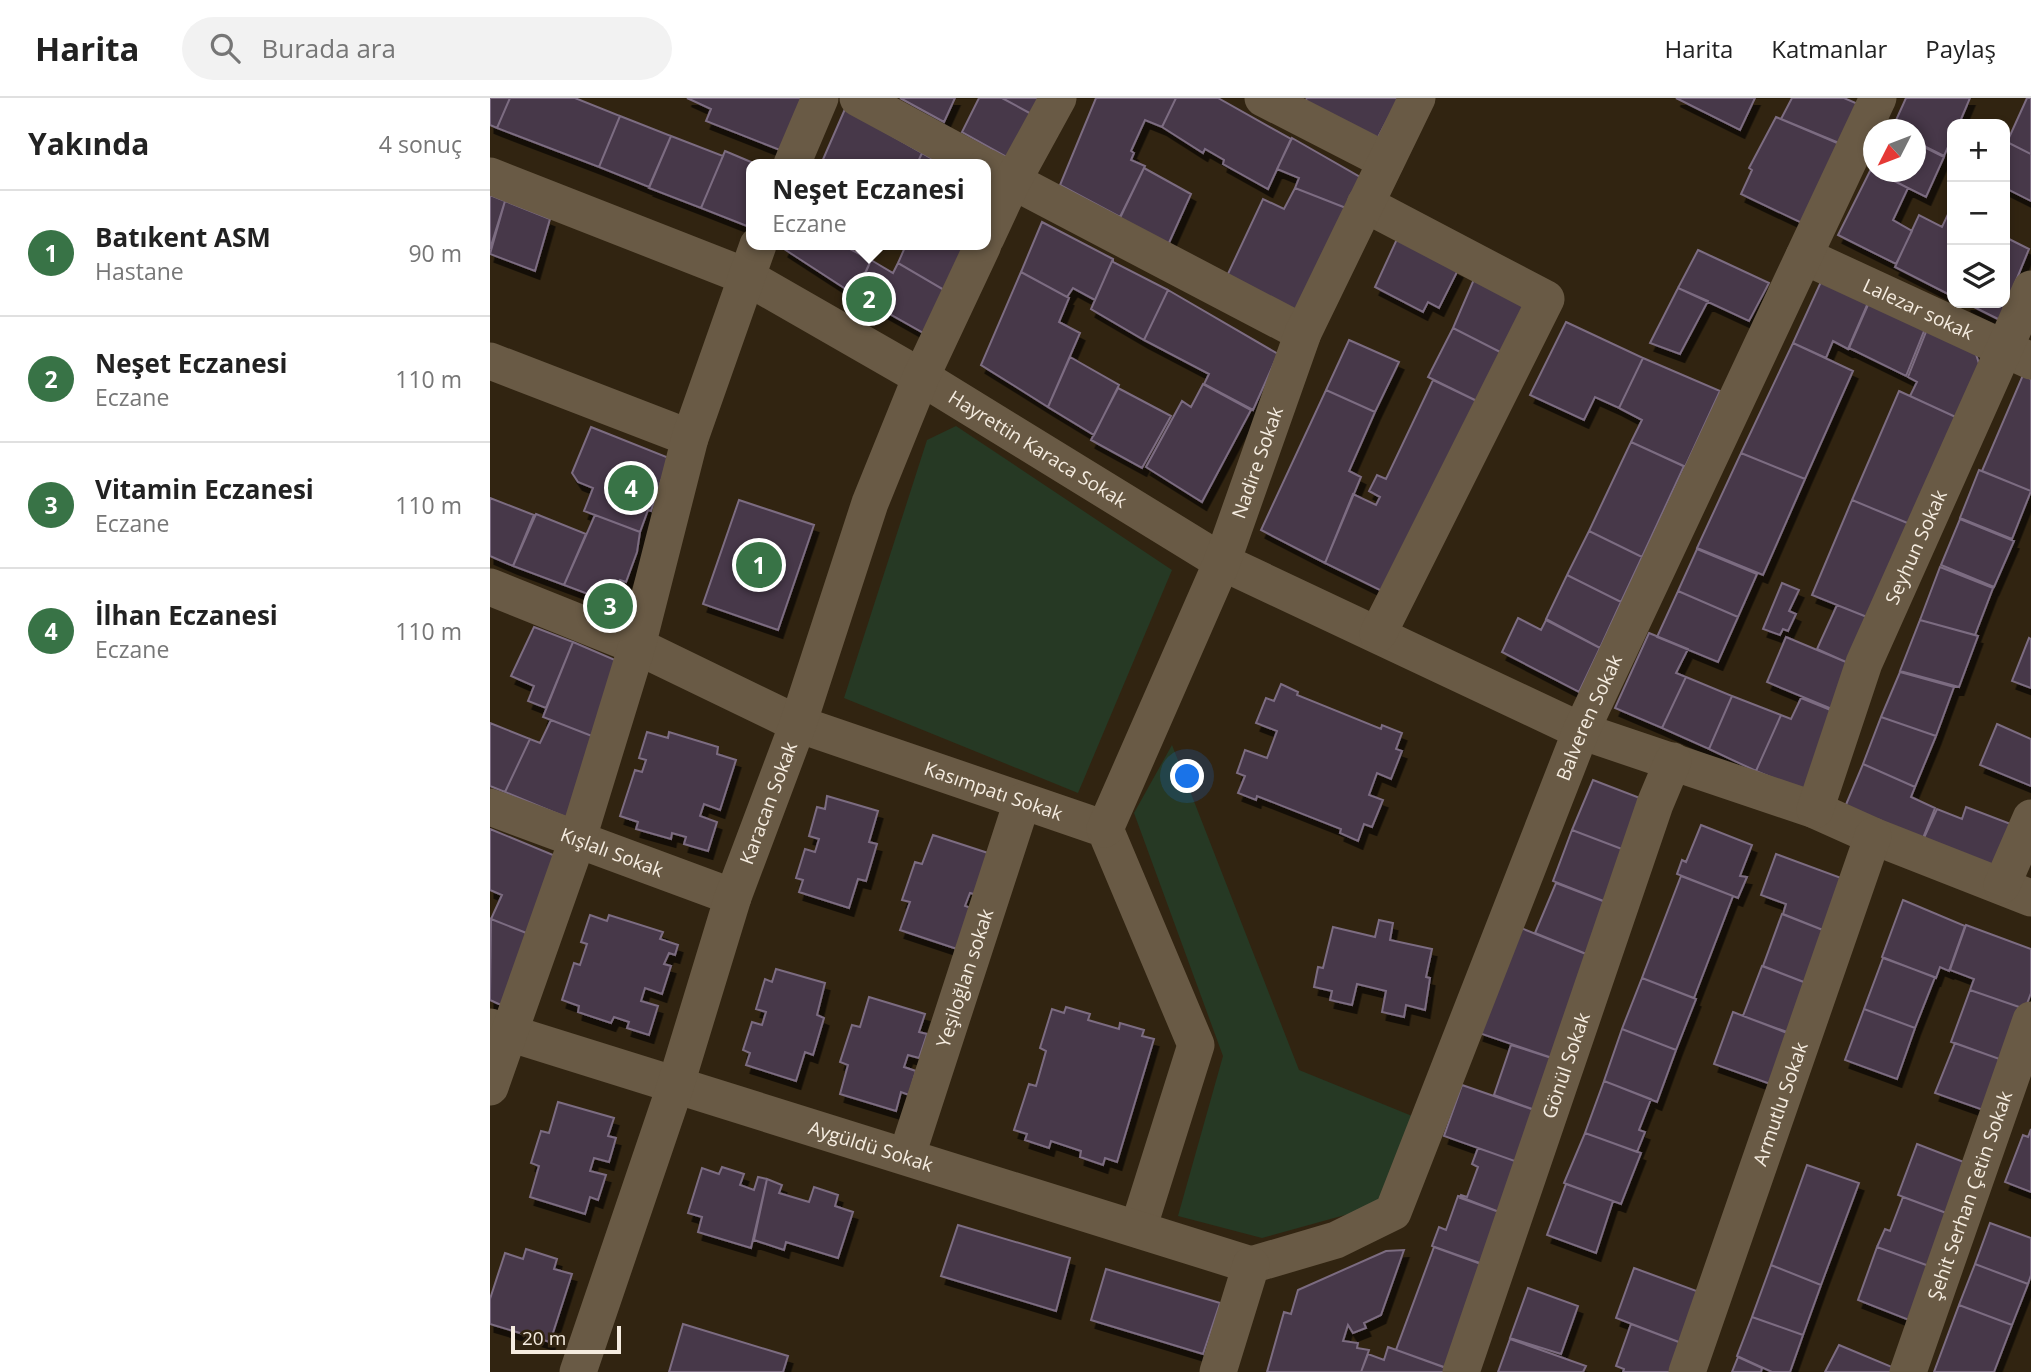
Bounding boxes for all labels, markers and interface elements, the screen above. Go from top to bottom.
search box [182,17,672,80]
text: Harita [35,26,140,71]
icon: search [206,29,244,67]
text: Burada ara [262,30,396,66]
text: Harita [1665,32,1733,65]
text: Katmanlar [1771,32,1887,65]
text: Paylaş [1925,32,1996,65]
north arrow [1863,119,1926,182]
map controls [1947,119,2010,308]
button: + [1947,119,2010,182]
text: Yakında [28,123,149,164]
text: 4 sonuç [379,128,462,160]
popup [746,159,991,250]
text: Neşet Eczanesi [772,171,965,207]
button: − [1947,182,2010,245]
text: Eczane [772,207,847,239]
text: Batıkent ASM [95,219,271,255]
text: 1 [44,237,58,269]
text: 90 m [408,237,462,269]
button: layers [1947,245,2010,308]
text: Hastane [95,255,184,287]
street label: Lalezar sokak [1859,272,1978,346]
pin: 2 [846,273,892,325]
text: Neşet Eczanesi [95,345,287,381]
text: 2 [44,363,58,395]
text: 110 m [395,363,462,395]
text: Eczane [95,381,169,413]
street label: Hayrettin Karaca Sokak [944,384,1132,514]
street label: Nadire Sokak [1225,403,1289,522]
pin: 4 [608,462,654,514]
text: Vitamin Eczanesi [95,471,314,507]
street label: Seyhun Sokak [1879,486,1953,608]
text: 3 [44,489,58,521]
text: 110 m [395,489,462,521]
text: Eczane [95,507,169,539]
pin: 1 [736,539,782,591]
pin: 3 [587,580,633,632]
text: İlhan Eczanesi [95,597,278,633]
text: 4 [44,615,58,647]
text: 110 m [395,615,462,647]
text: Eczane [95,633,169,665]
street label: Balveren Sokak [1550,650,1628,784]
street label: Karacan Sokak [733,738,803,868]
street label: Kasımpatı Sokak [921,755,1066,827]
your location [1170,759,1204,793]
street label: Kışlalı Sokak [557,821,667,883]
street label: Yeşiloğlan sokak [930,905,999,1051]
street label: Gönül Sokak [1536,1009,1596,1122]
street label: Armutlu Sokak [1747,1038,1814,1169]
street label: Şehit Serhan Çetin Sokak [1921,1087,2018,1304]
street label: Aygüldü Sokak [805,1114,936,1178]
scale bar [511,1323,621,1355]
text: 20 m [522,1325,566,1351]

